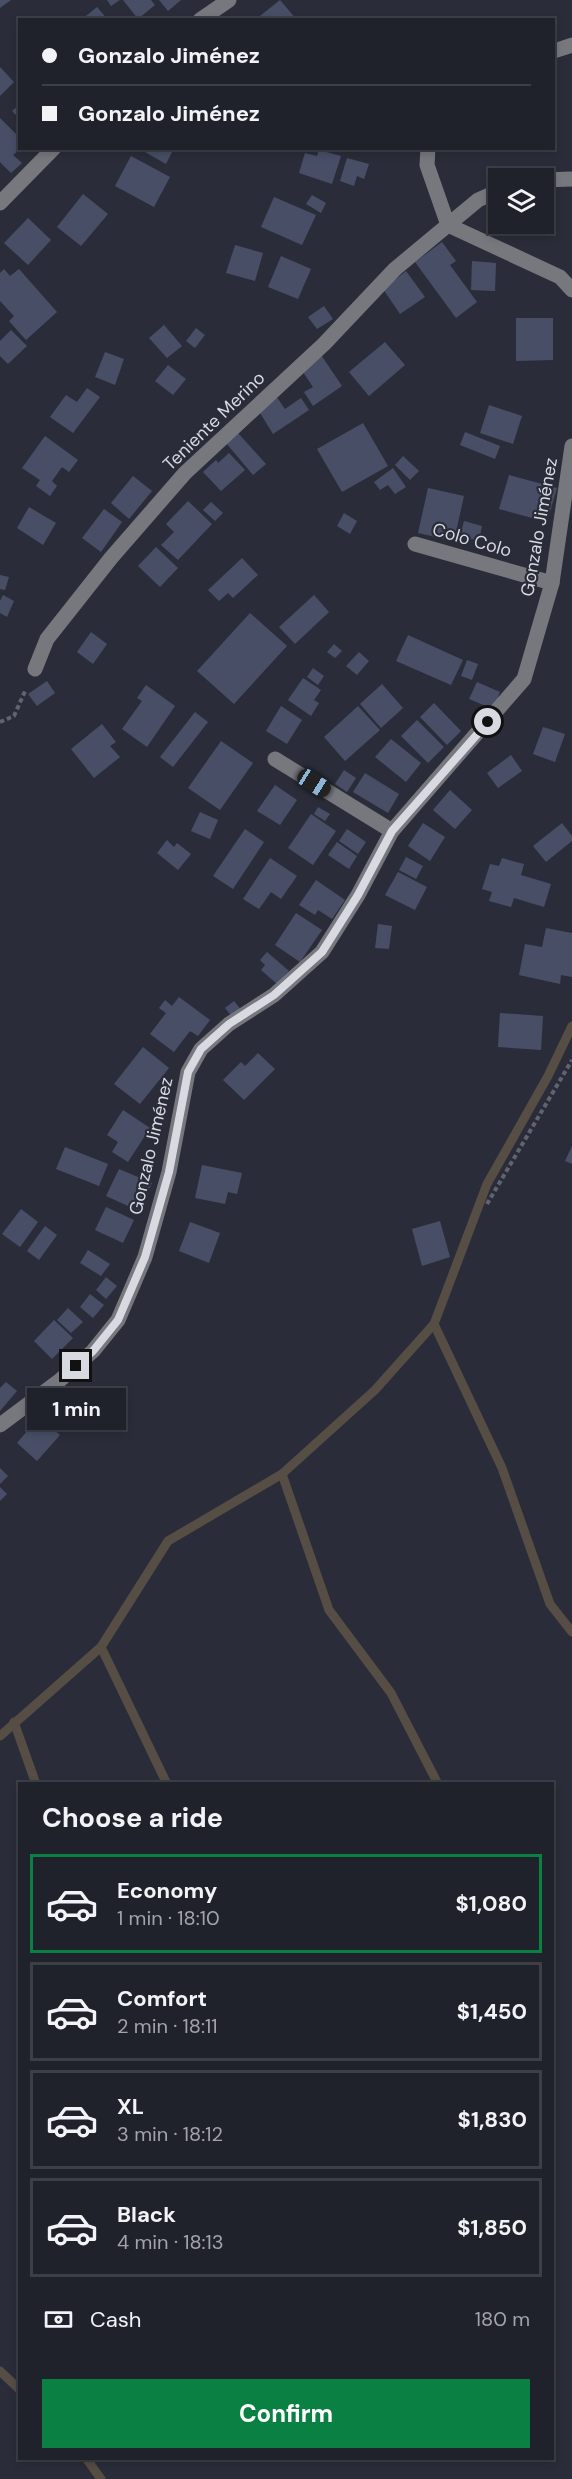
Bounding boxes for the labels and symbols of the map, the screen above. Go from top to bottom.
street label: Teniente Merino [158,366,270,476]
street label: Gonzalo Jiménez [515,456,563,598]
street label: Colo Colo [430,517,514,563]
route start [474,708,501,735]
car [294,766,334,800]
street label: Gonzalo Jiménez [123,1075,179,1217]
route end [62,1352,89,1379]
callout: 1 min [26,1387,125,1429]

